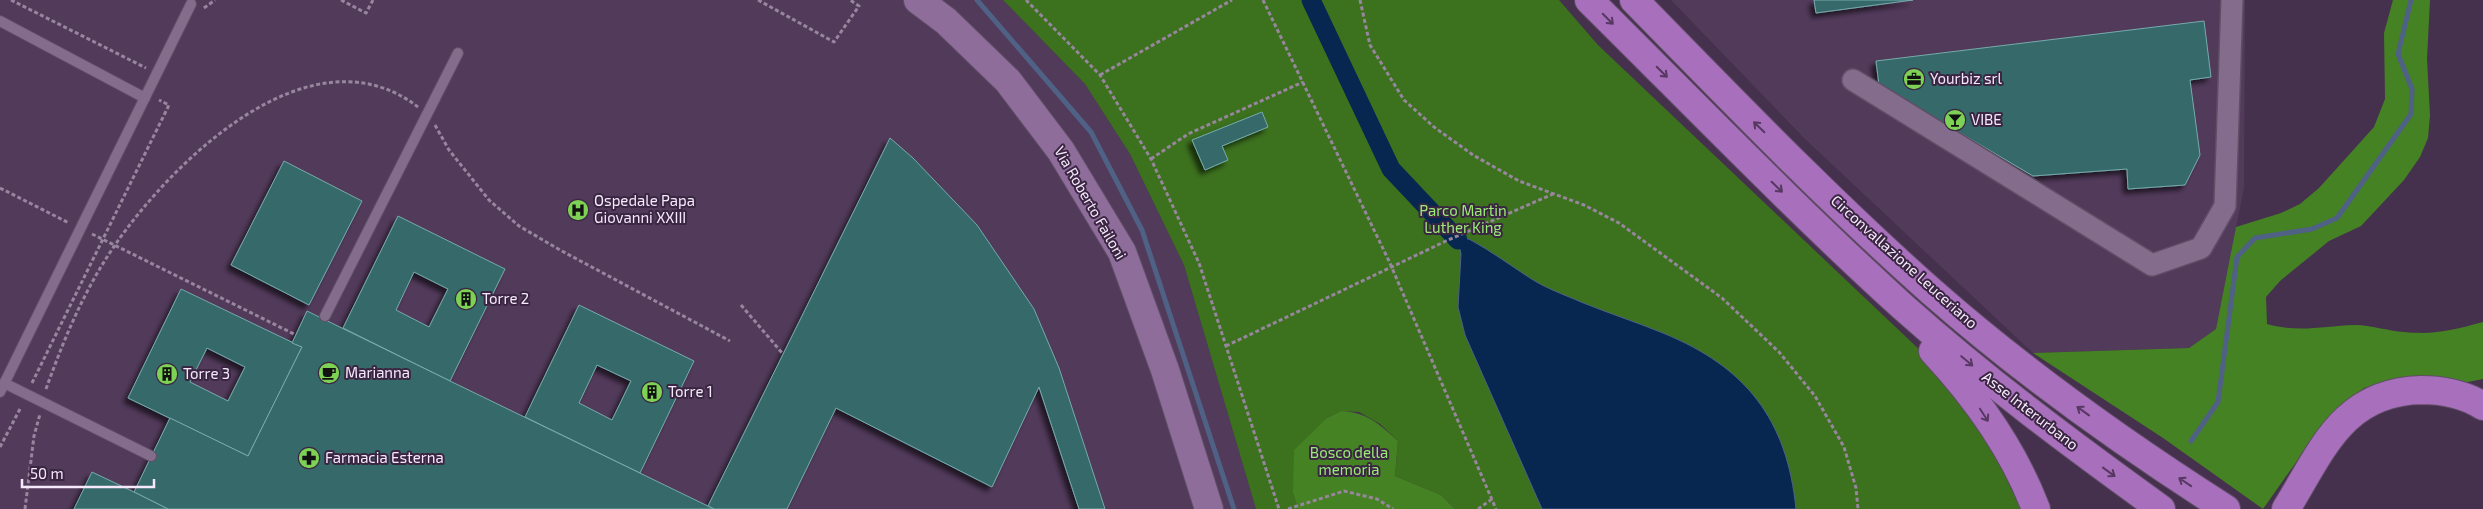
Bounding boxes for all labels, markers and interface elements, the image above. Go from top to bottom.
one-way arrow [1602,13,1614,25]
one-way arrow [1655,66,1668,78]
office icon: Yourbiz srl [1902,67,1926,91]
place label: Yourbiz srl [1930,69,2003,87]
bar icon: VIBE [1943,108,1967,132]
place label: VIBE [1971,110,2002,128]
one-way arrow [1753,121,1765,133]
street label: Via Roberto Failoni [1051,143,1131,262]
one-way arrow [1771,180,1783,193]
place label: Ospedale Papa Giovanni XXIII [594,191,695,226]
street label: Circonvallazione Leuceriano [1828,191,1981,332]
hospital icon: Ospedale Papa Giovanni XXIII [566,198,590,222]
park label: Parco Martin Luther King [1419,201,1507,236]
building icon: Torre 2 [454,287,478,311]
place label: Torre 2 [482,289,529,307]
one-way arrow [1961,355,1974,367]
cafe icon: Marianna [317,361,341,385]
building icon: Torre 3 [155,362,179,386]
place label: Marianna [345,363,410,381]
place label: Torre 3 [183,364,230,382]
street label: Asse Interurbano [1979,367,2082,453]
building icon: Torre 1 [640,380,664,404]
place label: Torre 1 [668,382,713,400]
one-way arrow [2076,406,2090,416]
one-way arrow [1979,408,1989,422]
park label: Bosco della memoria [1310,443,1388,478]
pharmacy icon: Farmacia Esterna [297,446,321,470]
place label: Farmacia Esterna [325,448,444,466]
scale bar [22,456,155,488]
text: 50 m [30,464,64,482]
one-way arrow [2102,467,2116,477]
one-way arrow [2178,477,2192,487]

